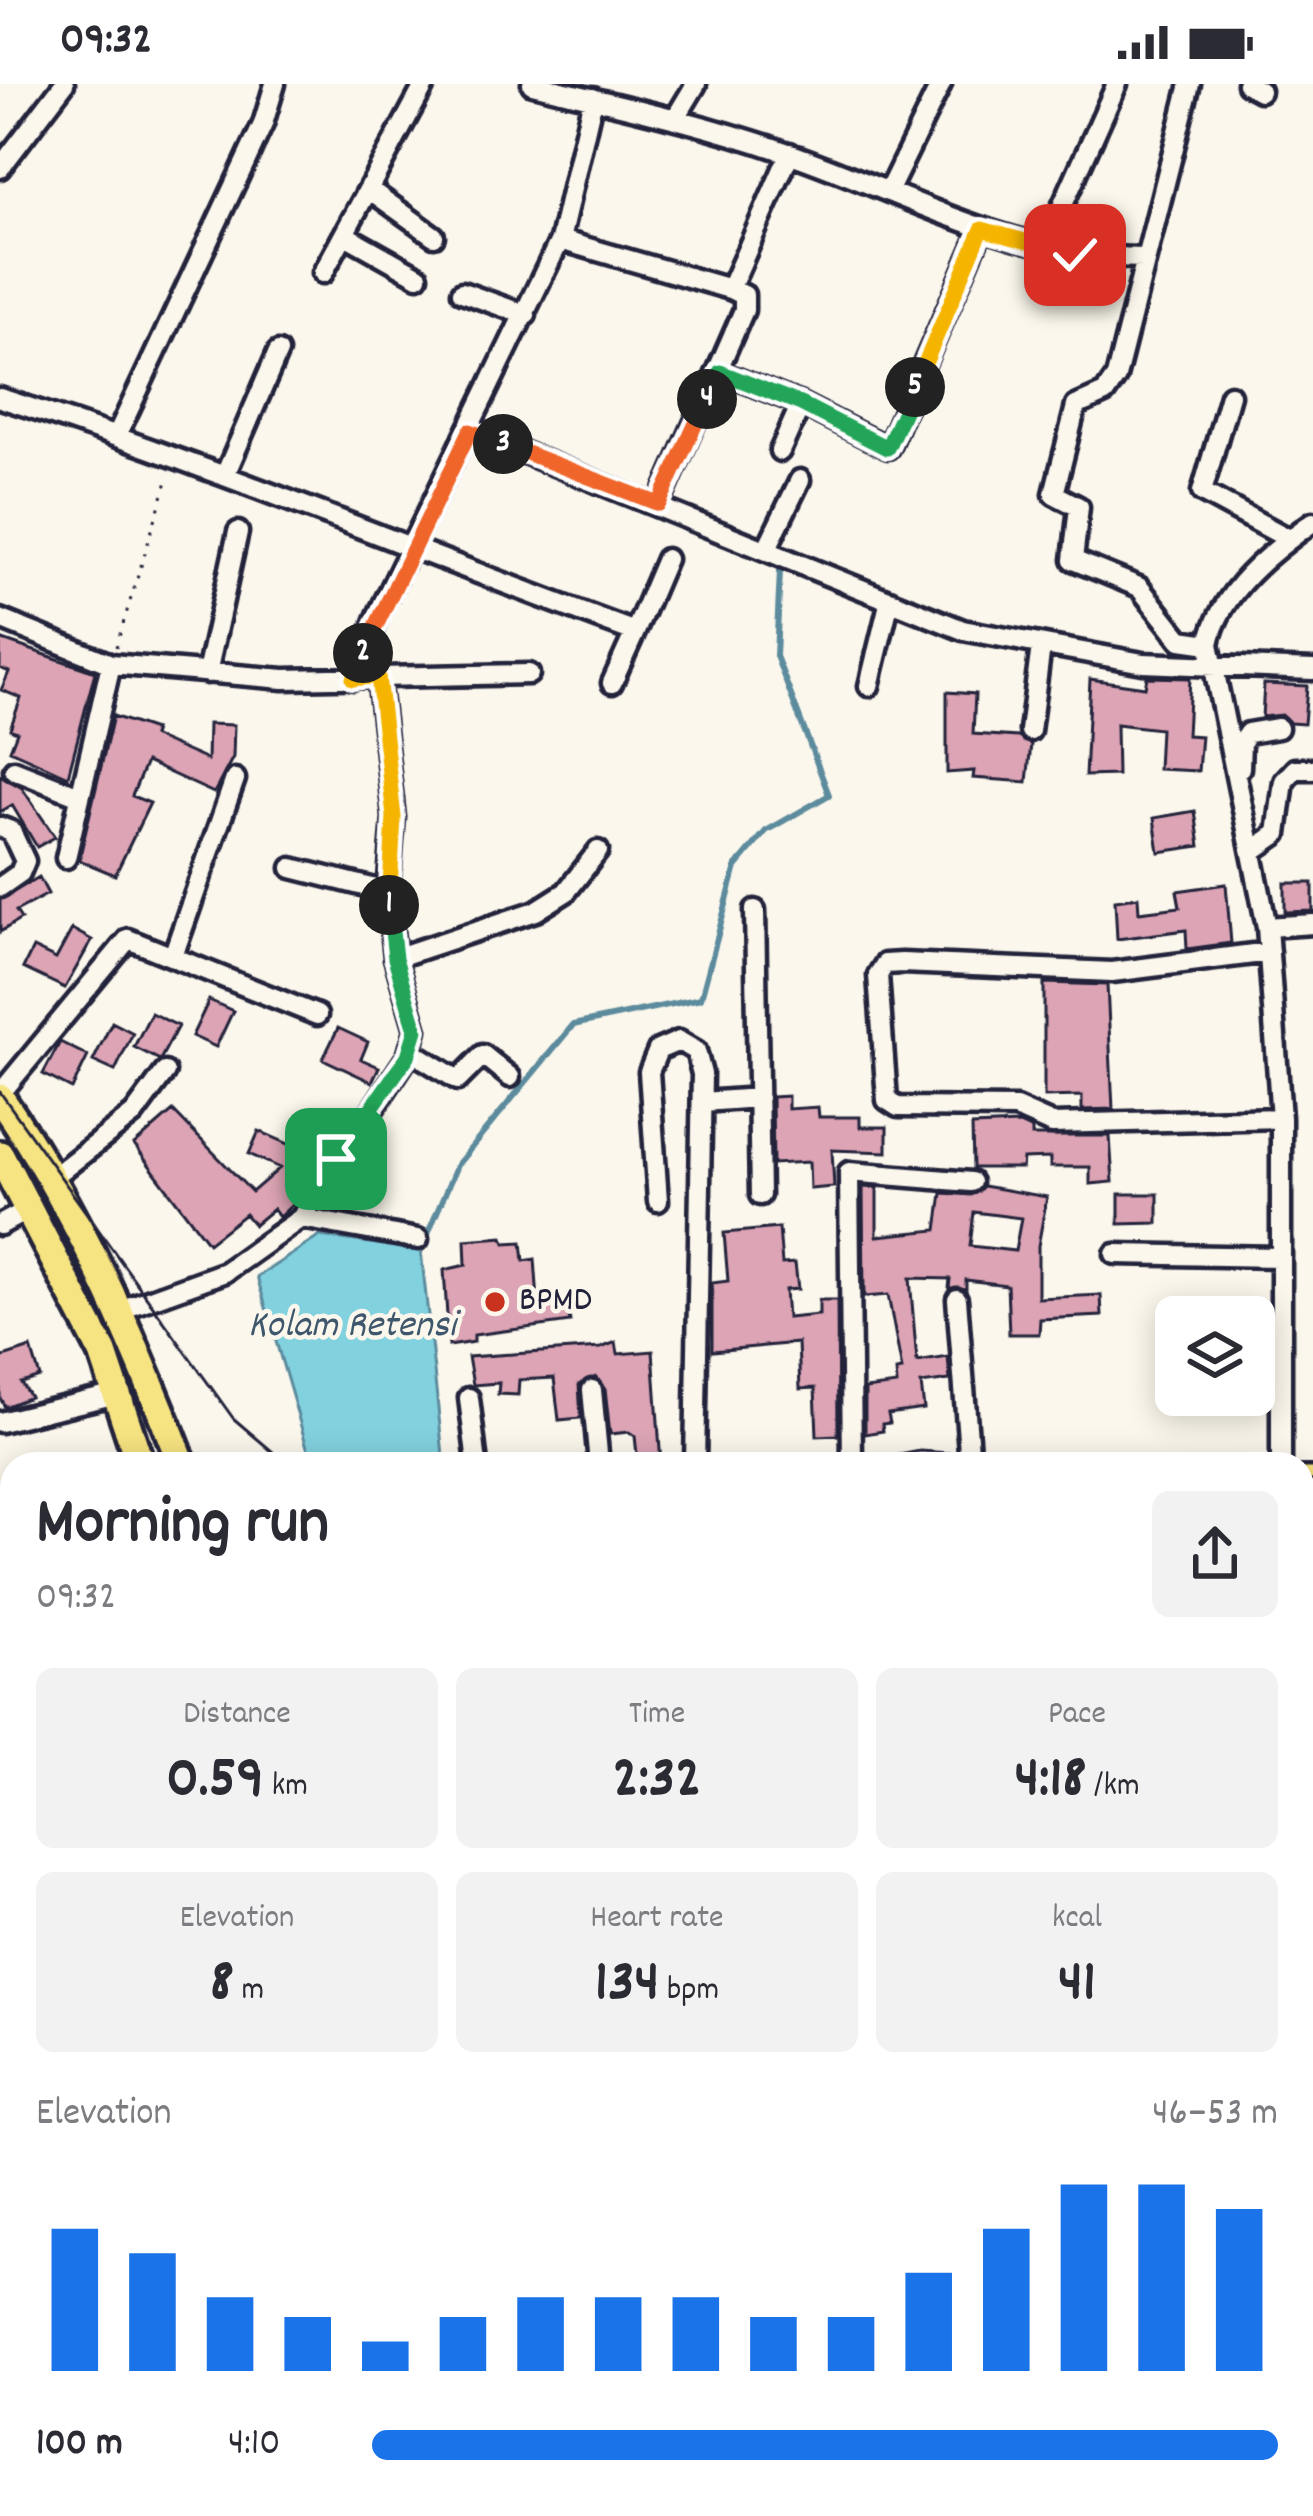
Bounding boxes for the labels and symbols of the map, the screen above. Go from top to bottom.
pin [1024,204,1126,306]
pin: 5 [885,357,945,417]
pin: 4 [677,369,737,429]
pin: 3 [473,414,533,474]
pin: 2 [333,623,393,683]
pin: 1 [359,875,419,935]
pin [285,1108,387,1210]
place label: BPMD [519,1276,592,1328]
marker: BPMD [482,1289,508,1315]
water label: Kolam Retensi [248,1300,462,1355]

